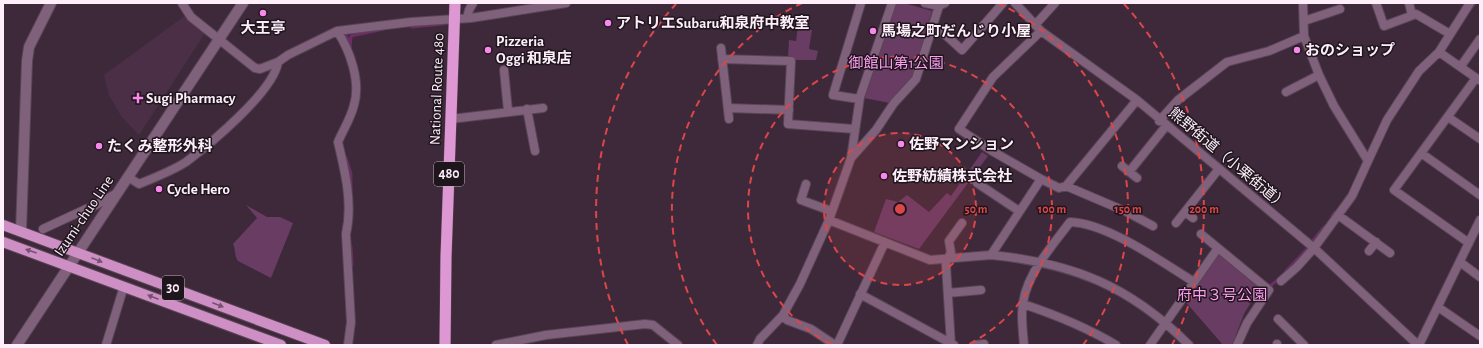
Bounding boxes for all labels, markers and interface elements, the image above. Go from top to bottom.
marker: 大王亭 [258,8,268,18]
place label: アトリエSubaru和泉府中教室 [616,15,809,31]
marker: アトリエSubaru和泉府中教室 [603,18,613,28]
place label: 大王亭 [240,20,286,36]
place label: 馬場之町だんじり小屋 [881,23,1031,39]
marker: 馬場之町だんじり小屋 [868,26,878,36]
street label: National Route 480 [428,33,446,145]
place label: Pizzeria Oggi 和泉店 [496,34,572,66]
place label: おのショップ [1305,42,1395,58]
marker: Pizzeria Oggi 和泉店 [483,45,493,55]
marker: おのショップ [1292,45,1302,55]
park label: 御館山第1公園 [848,55,944,71]
place label: Sugi Pharmacy [146,91,236,106]
marker: Sugi Pharmacy [133,93,143,103]
street label: 熊野街道（小栗街道） [1166,104,1291,213]
place label: 佐野マンション [909,136,1014,152]
place label: たくみ整形外科 [107,137,213,154]
marker: 佐野マンション [896,139,906,149]
marker: たくみ整形外科 [94,141,104,151]
road number: 480 [434,162,464,186]
place label: 佐野紡績株式会社 [892,167,1012,184]
marker: 佐野紡績株式会社 [879,171,889,181]
street label: Izumi-chuo Line [52,173,116,259]
place label: Cycle Hero [167,182,230,197]
marker: Cycle Hero [154,184,164,194]
centre of rings [893,202,907,216]
text: 50 m [965,203,988,215]
text: 100 m [1038,203,1066,215]
text: 150 m [1114,203,1142,215]
text: 200 m [1189,203,1219,215]
one-way arrow [24,248,36,254]
one-way arrow [91,257,102,263]
road number: 30 [162,276,184,300]
park label: 府中３号公園 [1177,287,1267,303]
one-way arrow [146,293,158,299]
one-way arrow [213,303,225,309]

